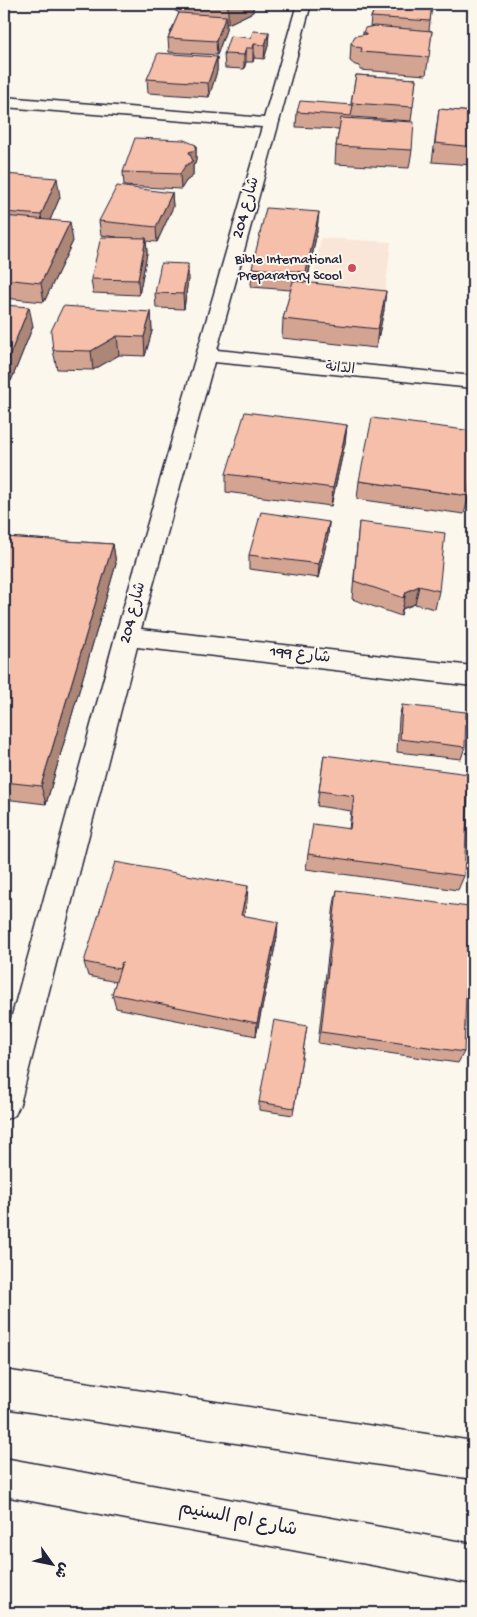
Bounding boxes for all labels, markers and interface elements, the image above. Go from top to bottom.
street label: شارع 204 [229,175,265,241]
place label: Bible International Preparatory Scool [234,252,342,285]
marker: Bible International Preparatory Scool [346,262,358,274]
street label: الدانة [325,359,355,379]
street label: شارع 204 [117,580,151,646]
street label: شارع 199 [268,643,331,669]
street label: شارع ام السنيم [177,1497,299,1543]
north arrow [28,1540,78,1590]
text: ش [49,1559,72,1581]

